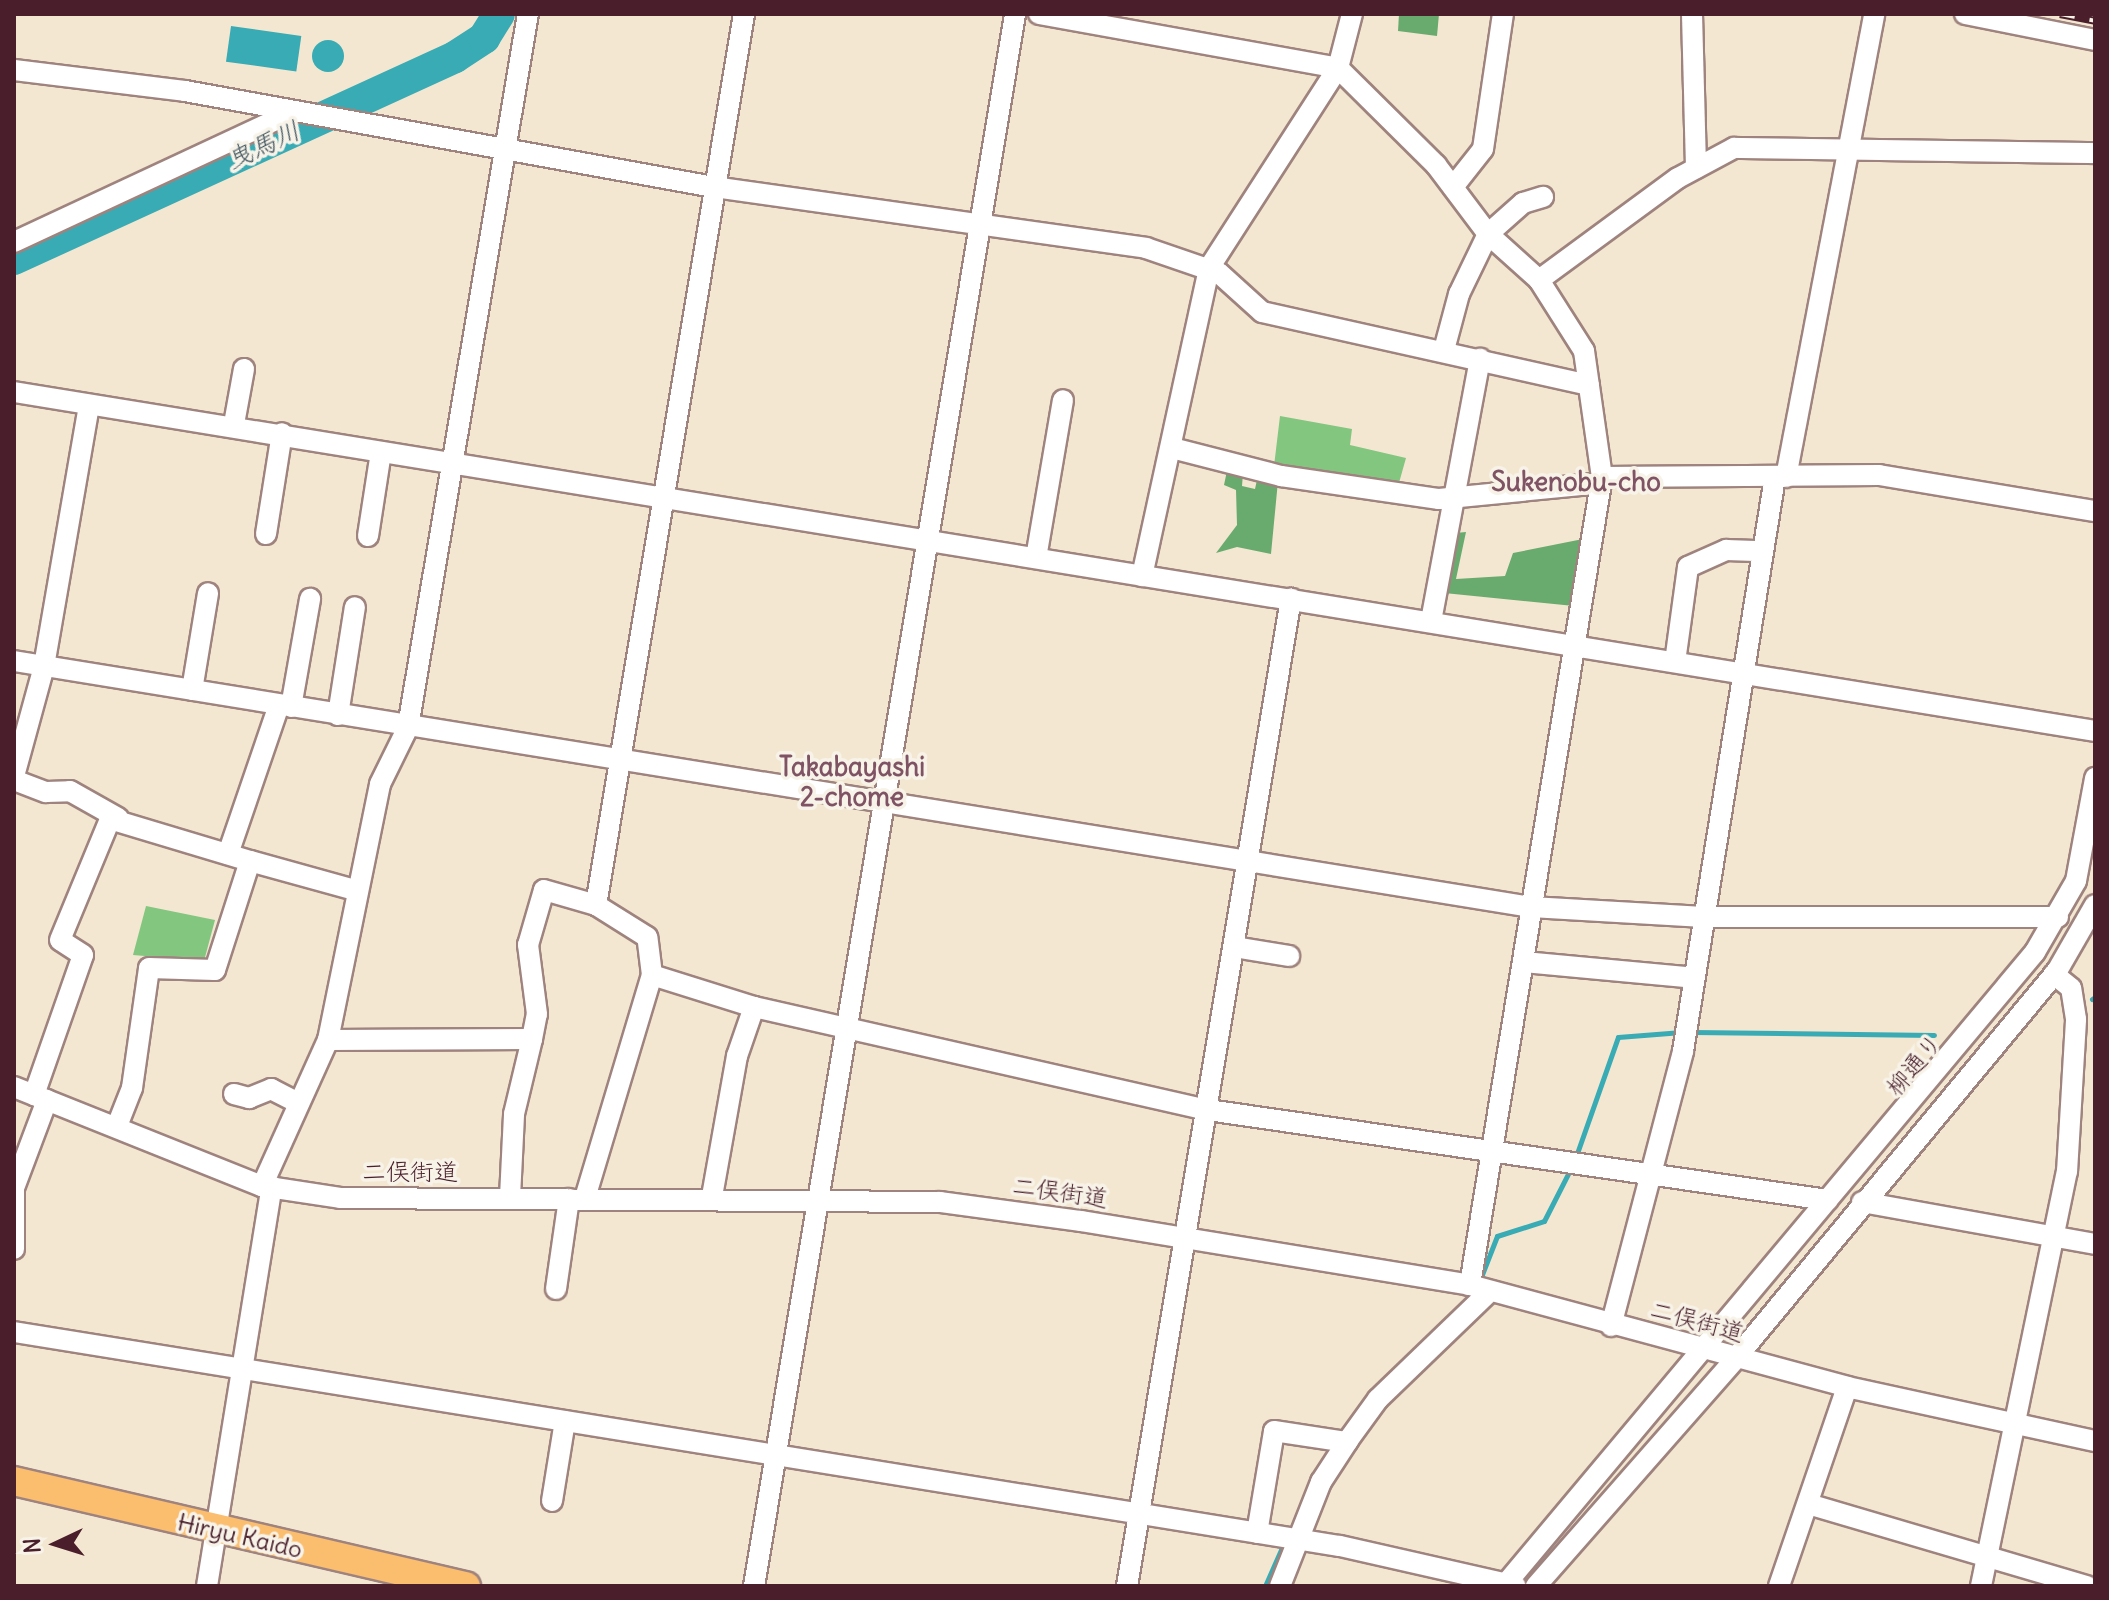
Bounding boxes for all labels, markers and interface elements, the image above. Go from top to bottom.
water label: 曳馬川 [221,114,305,176]
district label: Sukenobu-cho [1491,466,1661,498]
district label: Takabayashi 2-chome [779,751,925,812]
street label: 柳通り [1880,1028,1948,1102]
street label: 二俣街道 [362,1158,458,1186]
street label: 二俣街道 [1010,1171,1110,1213]
street label: 二俣街道 [1647,1295,1747,1347]
north arrow [16,1504,96,1584]
street label: Hiryu Kaido [175,1508,305,1564]
text: N [18,1537,47,1554]

